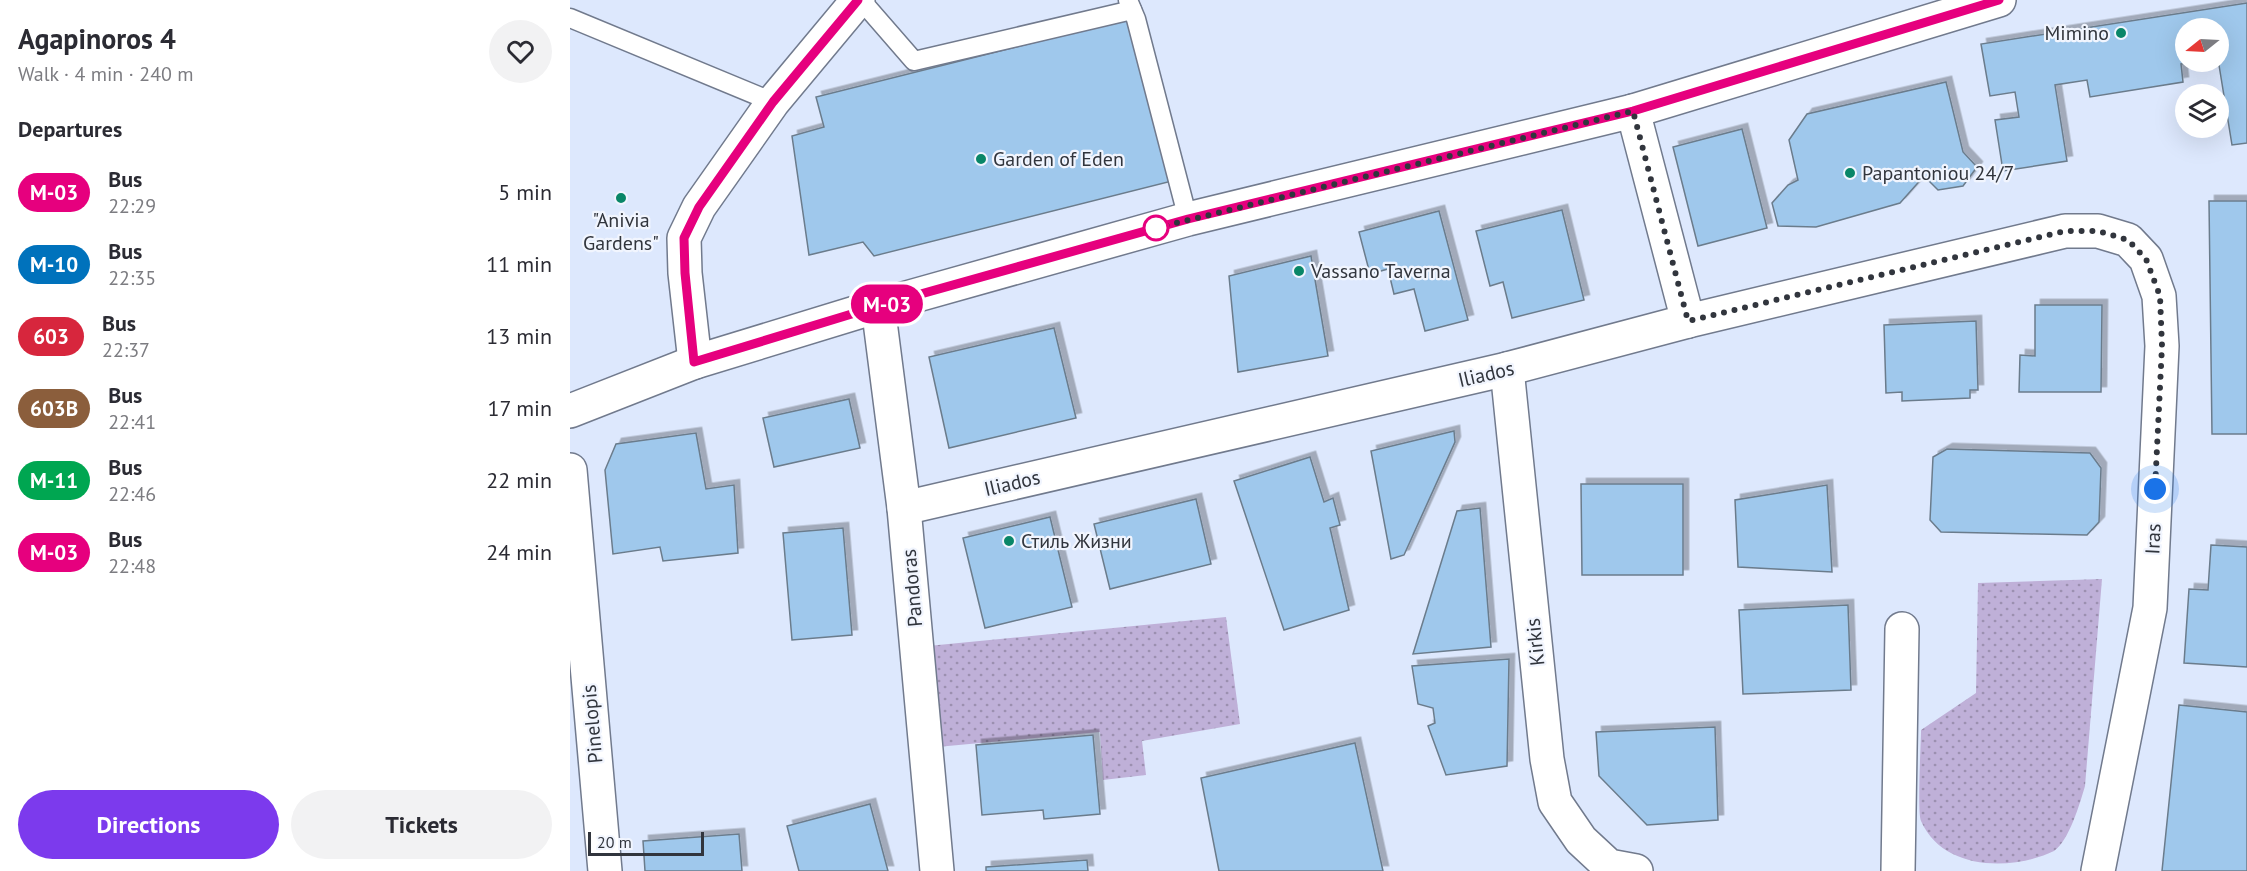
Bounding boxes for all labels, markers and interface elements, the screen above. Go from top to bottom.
north arrow [2175,18,2229,72]
map controls [2175,18,2229,138]
text: Agapinoros 4 [18,20,176,57]
button: heart [489,20,552,83]
place label: Mimino [2045,20,2109,46]
marker: Mimino [2114,26,2128,40]
text: Walk · 4 min · 240 m [18,61,194,87]
button: layers [2175,84,2229,138]
text: Departures [18,115,122,143]
place label: Garden of Eden [993,146,1124,172]
marker: Garden of Eden [974,152,988,166]
place label: Papantoniou 24/7 [1862,160,2014,186]
text: Bus [108,165,142,193]
marker: Papantoniou 24/7 [1843,166,1857,180]
text: 5 min [498,178,552,206]
text: M-03 [30,179,78,206]
marker: "Anivia Gardens" [614,191,628,205]
text: 22:29 [108,193,156,219]
place label: "Anivia Gardens" [583,207,659,256]
unlabelled marker [1143,215,1169,241]
text: Bus [108,237,142,265]
text: 11 min [486,250,552,278]
text: M-10 [30,251,78,278]
place label: Vassano Taverna [1310,258,1451,284]
marker: Vassano Taverna [1292,264,1306,278]
text: 22:35 [108,265,156,291]
line badge: M-03 [845,284,929,324]
text: M-03 [863,291,911,318]
text: Bus [102,309,136,337]
text: 13 min [486,322,552,350]
text: 603 [33,323,69,350]
text: 22:37 [102,337,150,363]
street label: Iliados [1455,355,1517,393]
text: Bus [108,381,142,409]
text: 17 min [488,394,552,422]
text: 603B [30,395,78,422]
text: 22:41 [108,409,156,435]
text: Bus [108,453,142,481]
street label: Iliados [981,464,1043,502]
text: 22 min [486,466,552,494]
text: M-11 [30,467,78,494]
your location [2140,474,2170,504]
text: 22:46 [108,481,156,507]
street label: Iras [2139,523,2167,555]
text: Bus [108,525,142,553]
place label: Стиль Жизни [1021,528,1132,554]
marker: Стиль Жизни [1002,534,1016,548]
text: 24 min [486,538,552,566]
text: M-03 [30,539,78,566]
street label: Pandoras [896,548,928,628]
text: 22:48 [108,553,156,579]
street label: Kirkis [1520,617,1550,667]
street label: Pinelopis [576,684,608,764]
button: Directions [18,790,279,859]
button: Tickets [291,790,552,859]
scale bar [588,829,704,856]
text: 20 m [597,832,632,852]

